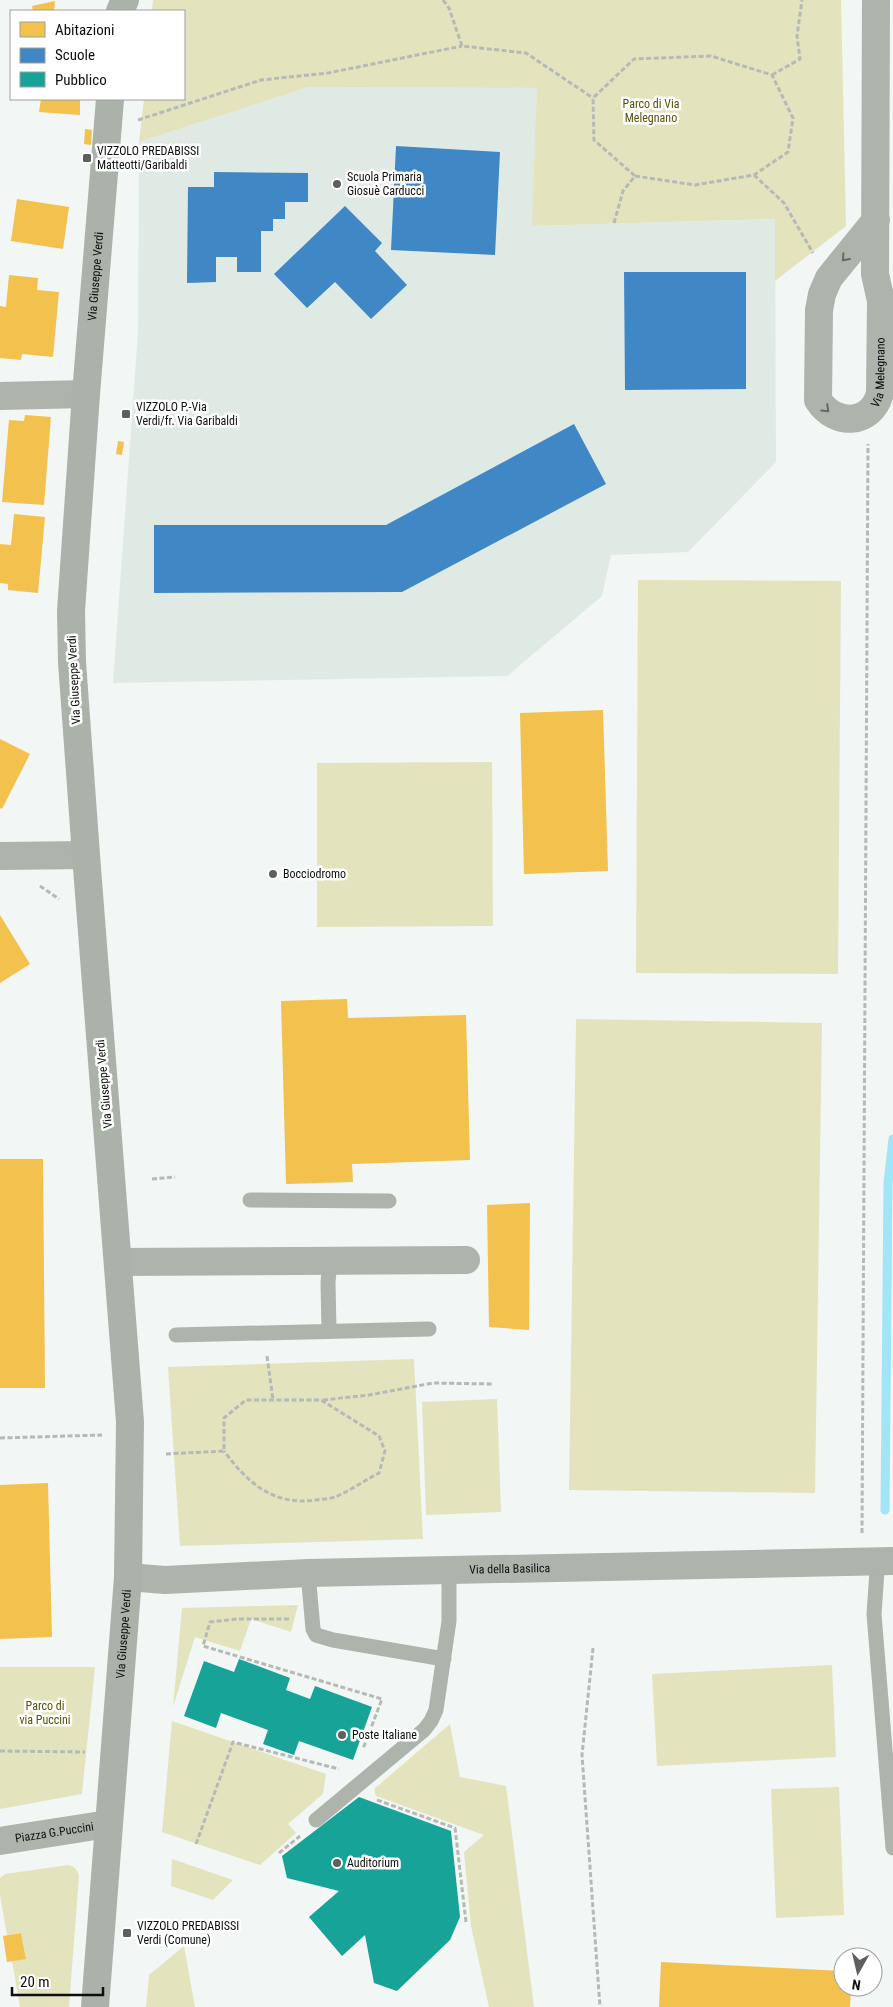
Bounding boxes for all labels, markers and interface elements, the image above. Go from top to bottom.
legend [10,10,185,100]
text: Abitazioni [55,21,114,39]
text: Scuole [55,46,95,64]
text: Pubblico [55,71,107,89]
park label: Parco di Via Melegnano [623,97,680,125]
place label: VIZZOLO PREDABISSI Matteotti/Garibaldi [97,144,199,172]
marker: VIZZOLO PREDABISSI Matteotti/Garibaldi [81,152,93,164]
place label: Scuola Primaria Giosuè Carducci [347,170,424,198]
marker: Scuola Primaria Giosuè Carducci [331,178,343,190]
street label: Via Giuseppe Verdi [85,231,106,322]
one-way arrow [842,252,851,261]
street label: Via Melegnano [868,337,888,410]
place label: VIZZOLO P.-Via Verdi/fr. Via Garibaldi [136,400,238,428]
one-way arrow [820,403,829,412]
marker: VIZZOLO P.-Via Verdi/fr. Via Garibaldi [120,408,132,420]
street label: Via Giuseppe Verdi [65,635,83,725]
place label: Bocciodromo [283,867,346,881]
marker: Bocciodromo [267,868,279,880]
street label: Via Giuseppe Verdi [93,1039,115,1129]
street label: Via della Basilica [469,1561,551,1577]
street label: Via Giuseppe Verdi [113,1589,134,1679]
park label: Parco di via Puccini [19,1699,71,1727]
place label: Poste Italiane [352,1728,417,1742]
marker: Poste Italiane [336,1729,348,1741]
street label: Piazza G.Puccini [14,1819,95,1846]
place label: Auditorium [347,1856,399,1870]
marker: Auditorium [331,1857,343,1869]
place label: VIZZOLO PREDABISSI Verdi (Comune) [137,1919,239,1947]
marker: VIZZOLO PREDABISSI Verdi (Comune) [121,1927,133,1939]
north arrow [833,1947,883,1997]
scale bar [12,1964,104,1996]
text: 20 m [20,1973,50,1991]
text: N [851,1976,862,1993]

